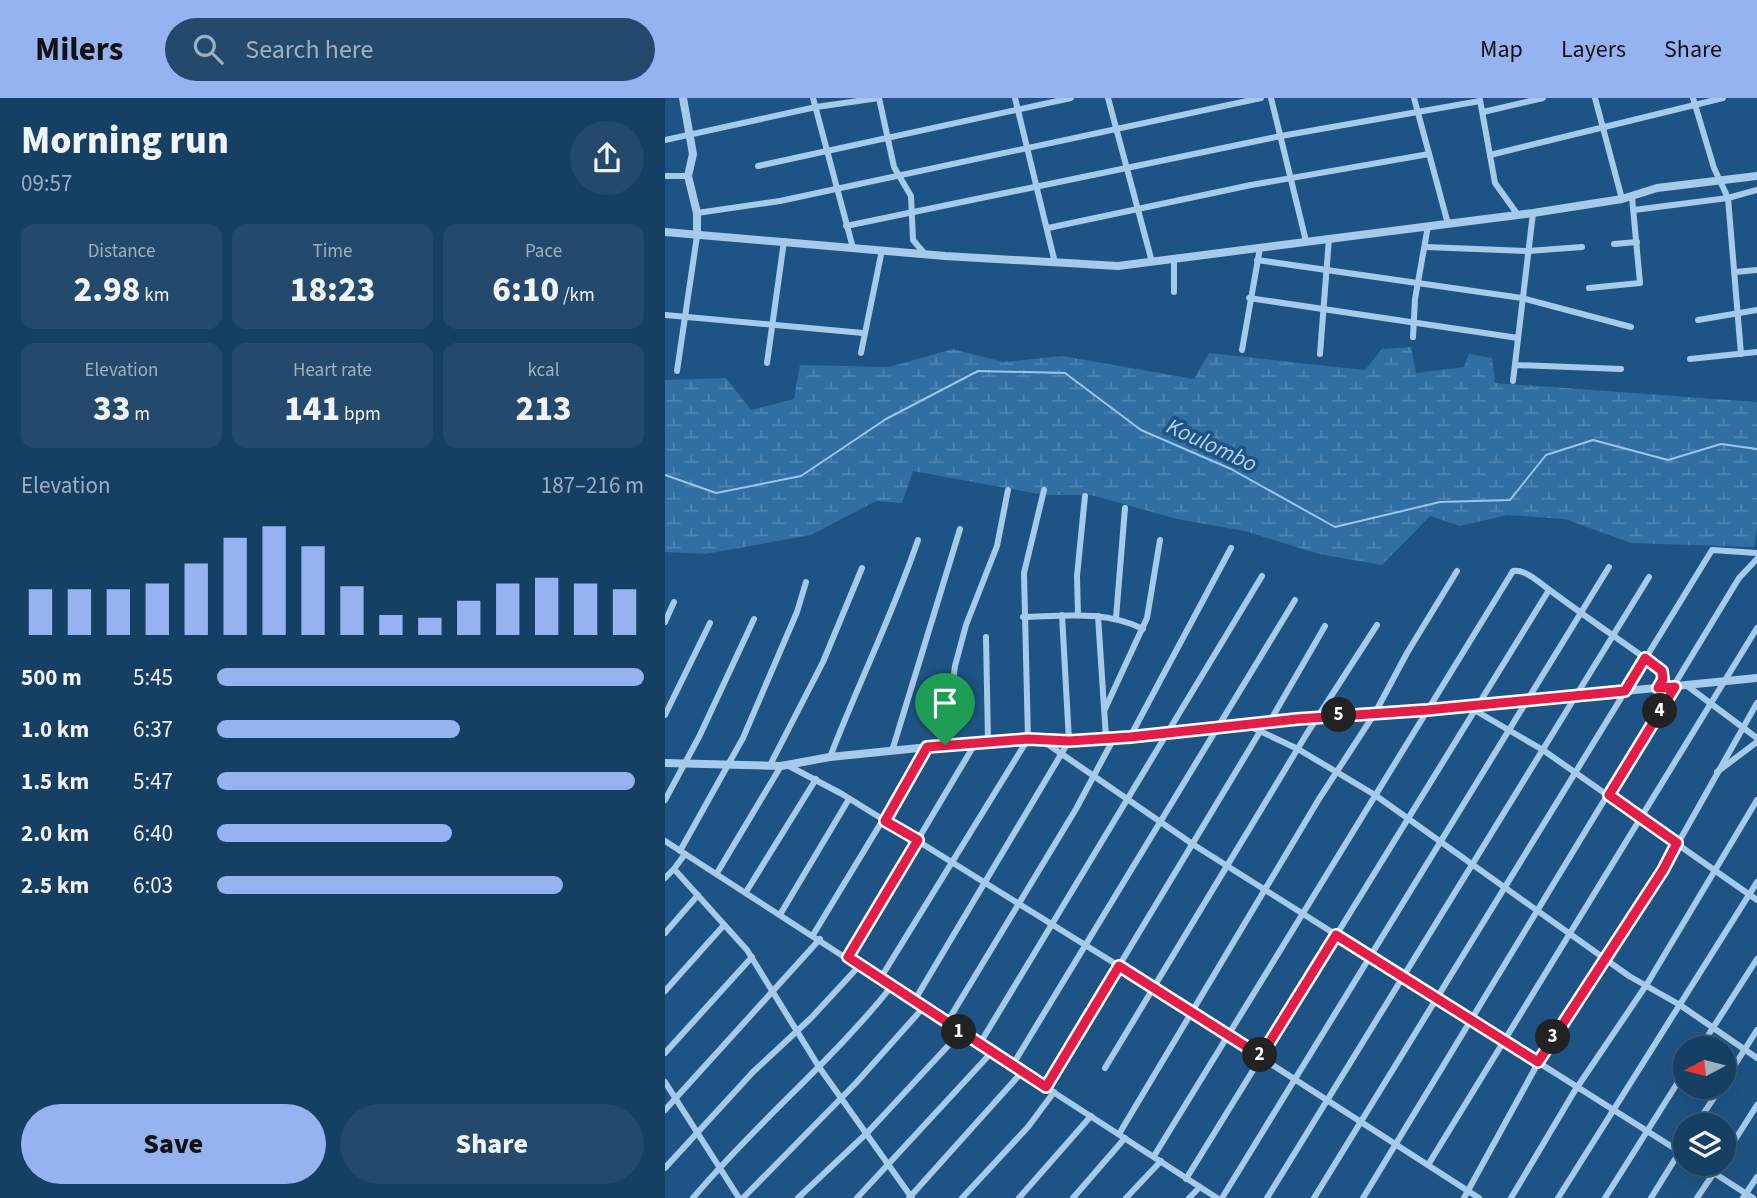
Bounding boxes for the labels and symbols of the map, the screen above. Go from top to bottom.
water label: Koulombo [1161,410,1263,480]
pin [915,673,975,745]
pin: 4 [1643,694,1677,728]
pin: 5 [1321,698,1357,732]
pin: 1 [941,1014,977,1049]
pin: 3 [1535,1020,1571,1054]
north arrow [1673,1036,1736,1099]
pin: 2 [1243,1038,1277,1072]

